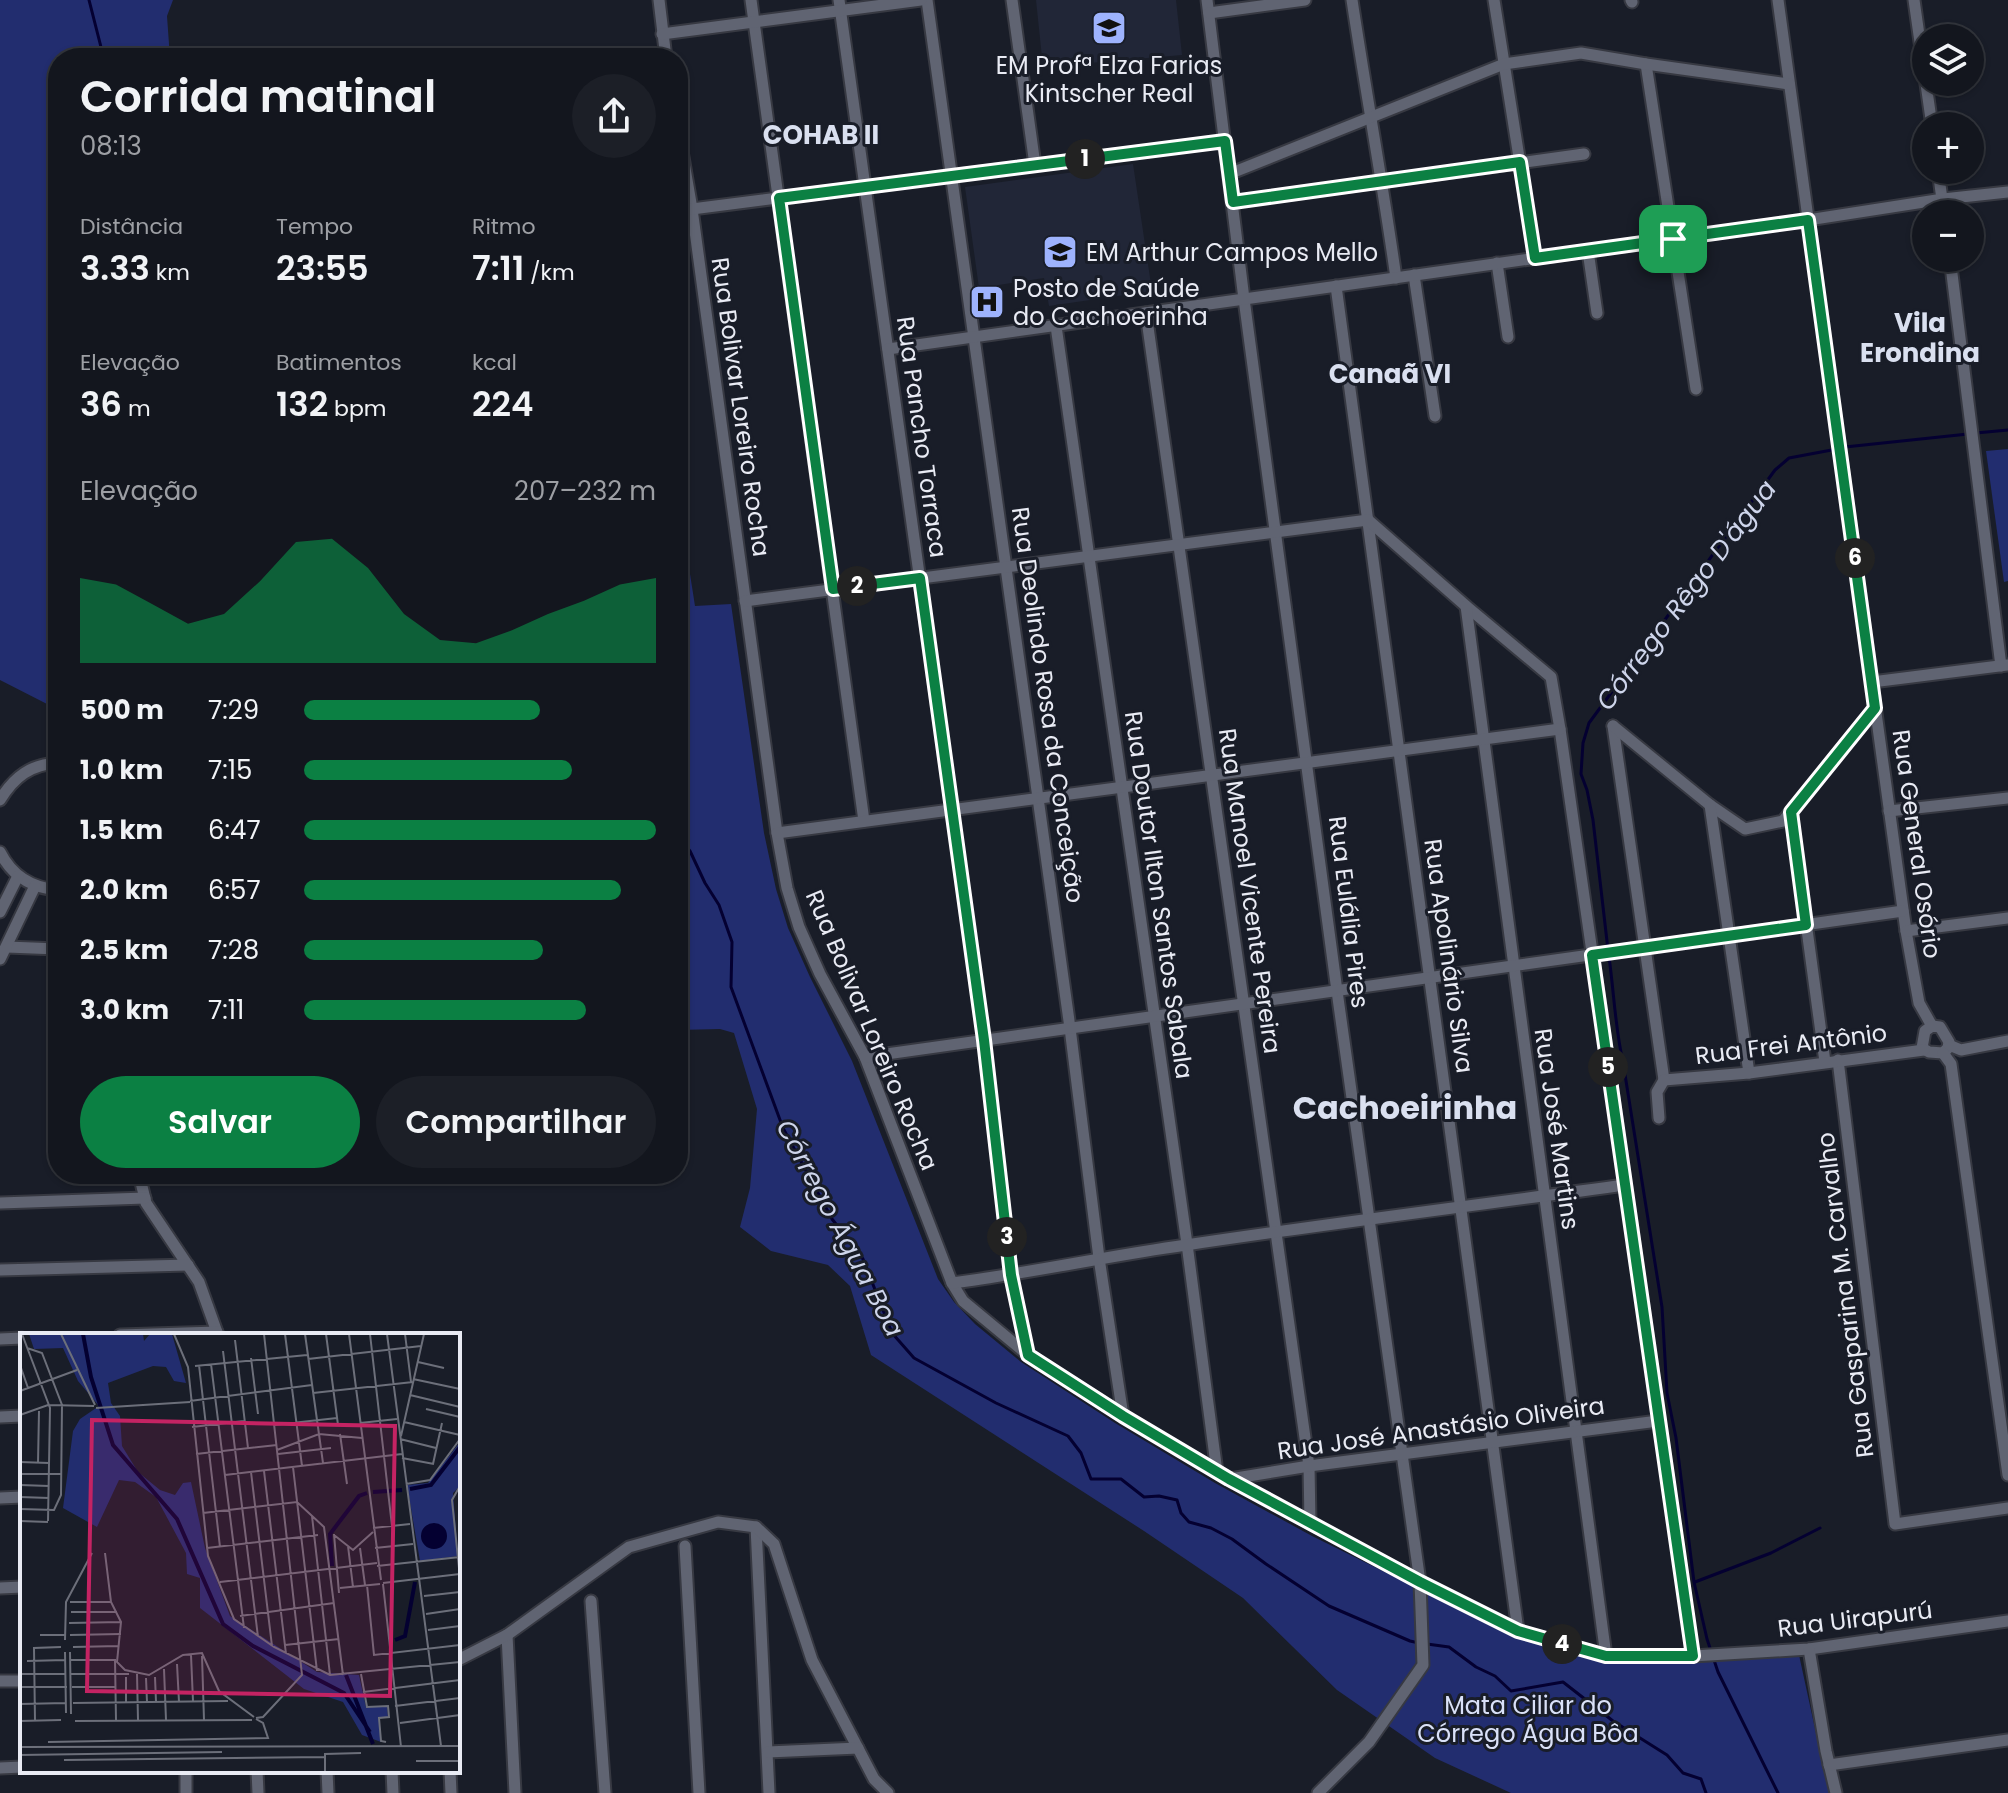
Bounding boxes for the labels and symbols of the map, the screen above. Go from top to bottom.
school or university icon: EM Profª Elza Farias Kintscher Real [1090,9,1128,47]
place label: EM Profª Elza Farias Kintscher Real [996,49,1222,110]
district label: COHAB II [763,117,879,153]
pin: 1 [1065,139,1105,179]
pin [1639,205,1707,273]
school or university icon: EM Arthur Campos Mello [1041,233,1079,271]
place label: EM Arthur Campos Mello [1086,236,1378,269]
street label: Rua Bolivar Loreiro Rocha [704,255,778,559]
place label: Posto de Saúde do Cachoerinha [1013,272,1208,333]
hospital icon: Posto de Saúde do Cachoerinha [968,283,1006,321]
district label: Vila Erondina [1860,305,1980,371]
street label: Rua Pancho Torraca [889,314,955,560]
district label: Canaã VI [1329,356,1451,392]
water label: Córrego Rêgo D'água [1587,472,1785,718]
street label: Rua Deolindo Rosa da Conceição [1004,505,1092,905]
pin: 6 [1835,538,1875,578]
pin: 2 [837,566,877,606]
street label: Rua Doutor Ilton Santos Sabala [1117,709,1201,1081]
street label: Rua Manoel Vicente Pereira [1211,726,1289,1056]
street label: Rua General Osório [1885,727,1949,961]
street label: Rua Eulália Pires [1321,814,1377,1010]
street label: Rua Apolinário Silva [1416,837,1482,1075]
street label: Rua Bolivar Loreiro Rocha [798,885,946,1175]
street label: Rua Frei Antônio [1693,1016,1889,1072]
street label: Rua José Martins [1527,1026,1587,1232]
pin: 5 [1588,1047,1628,1087]
district label: Cachoeirinha [1293,1085,1517,1130]
water label: Córrego Água Boa [767,1113,913,1343]
street label: Rua Gasparina M. Carvalho [1809,1130,1881,1460]
pin: 3 [987,1217,1027,1257]
inset map [20,1333,460,1773]
street label: Rua José Anastásio Oliveira [1275,1389,1607,1467]
street label: Rua Uirapurú [1776,1593,1934,1645]
pin: 4 [1542,1624,1582,1664]
park label: Mata Ciliar do Córrego Água Bôa [1417,1689,1639,1750]

